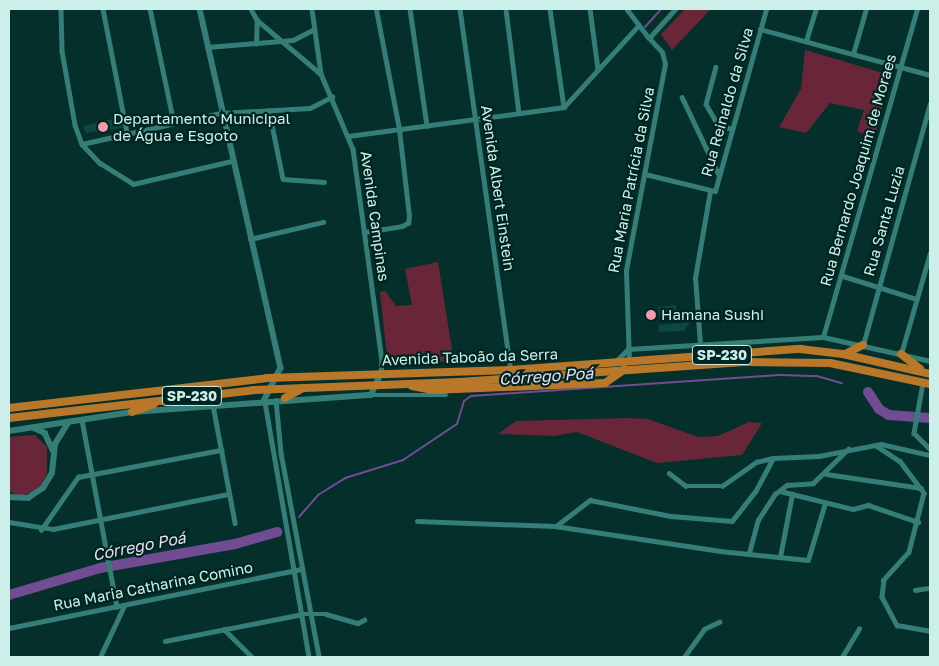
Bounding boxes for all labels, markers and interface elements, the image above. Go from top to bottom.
street label: Rua Reinaldo da Silva [697,25,757,179]
street label: Rua Bernardo Joaquim de Moraes [816,52,900,288]
street label: Rua Maria Patrícia da Silva [604,86,658,274]
street label: Avenida Albert Einstein [477,104,519,272]
place label: Departamento Municipal de Água e Esgoto [113,109,290,144]
marker: Departamento Municipal de Água e Esgoto [97,121,109,133]
street label: Avenida Campinas [357,150,393,282]
street label: Rua Santa Luzia [860,164,908,278]
place label: Hamana Sushi [661,306,764,324]
marker: Hamana Sushi [645,309,657,321]
road number: SP-230 [691,344,753,366]
street label: Avenida Taboão da Serra [382,345,558,369]
water label: Córrego Poá [498,363,594,389]
road number: SP-230 [161,384,223,408]
water label: Córrego Poá [91,528,187,564]
street label: Rua Maria Catharina Comino [52,558,254,614]

